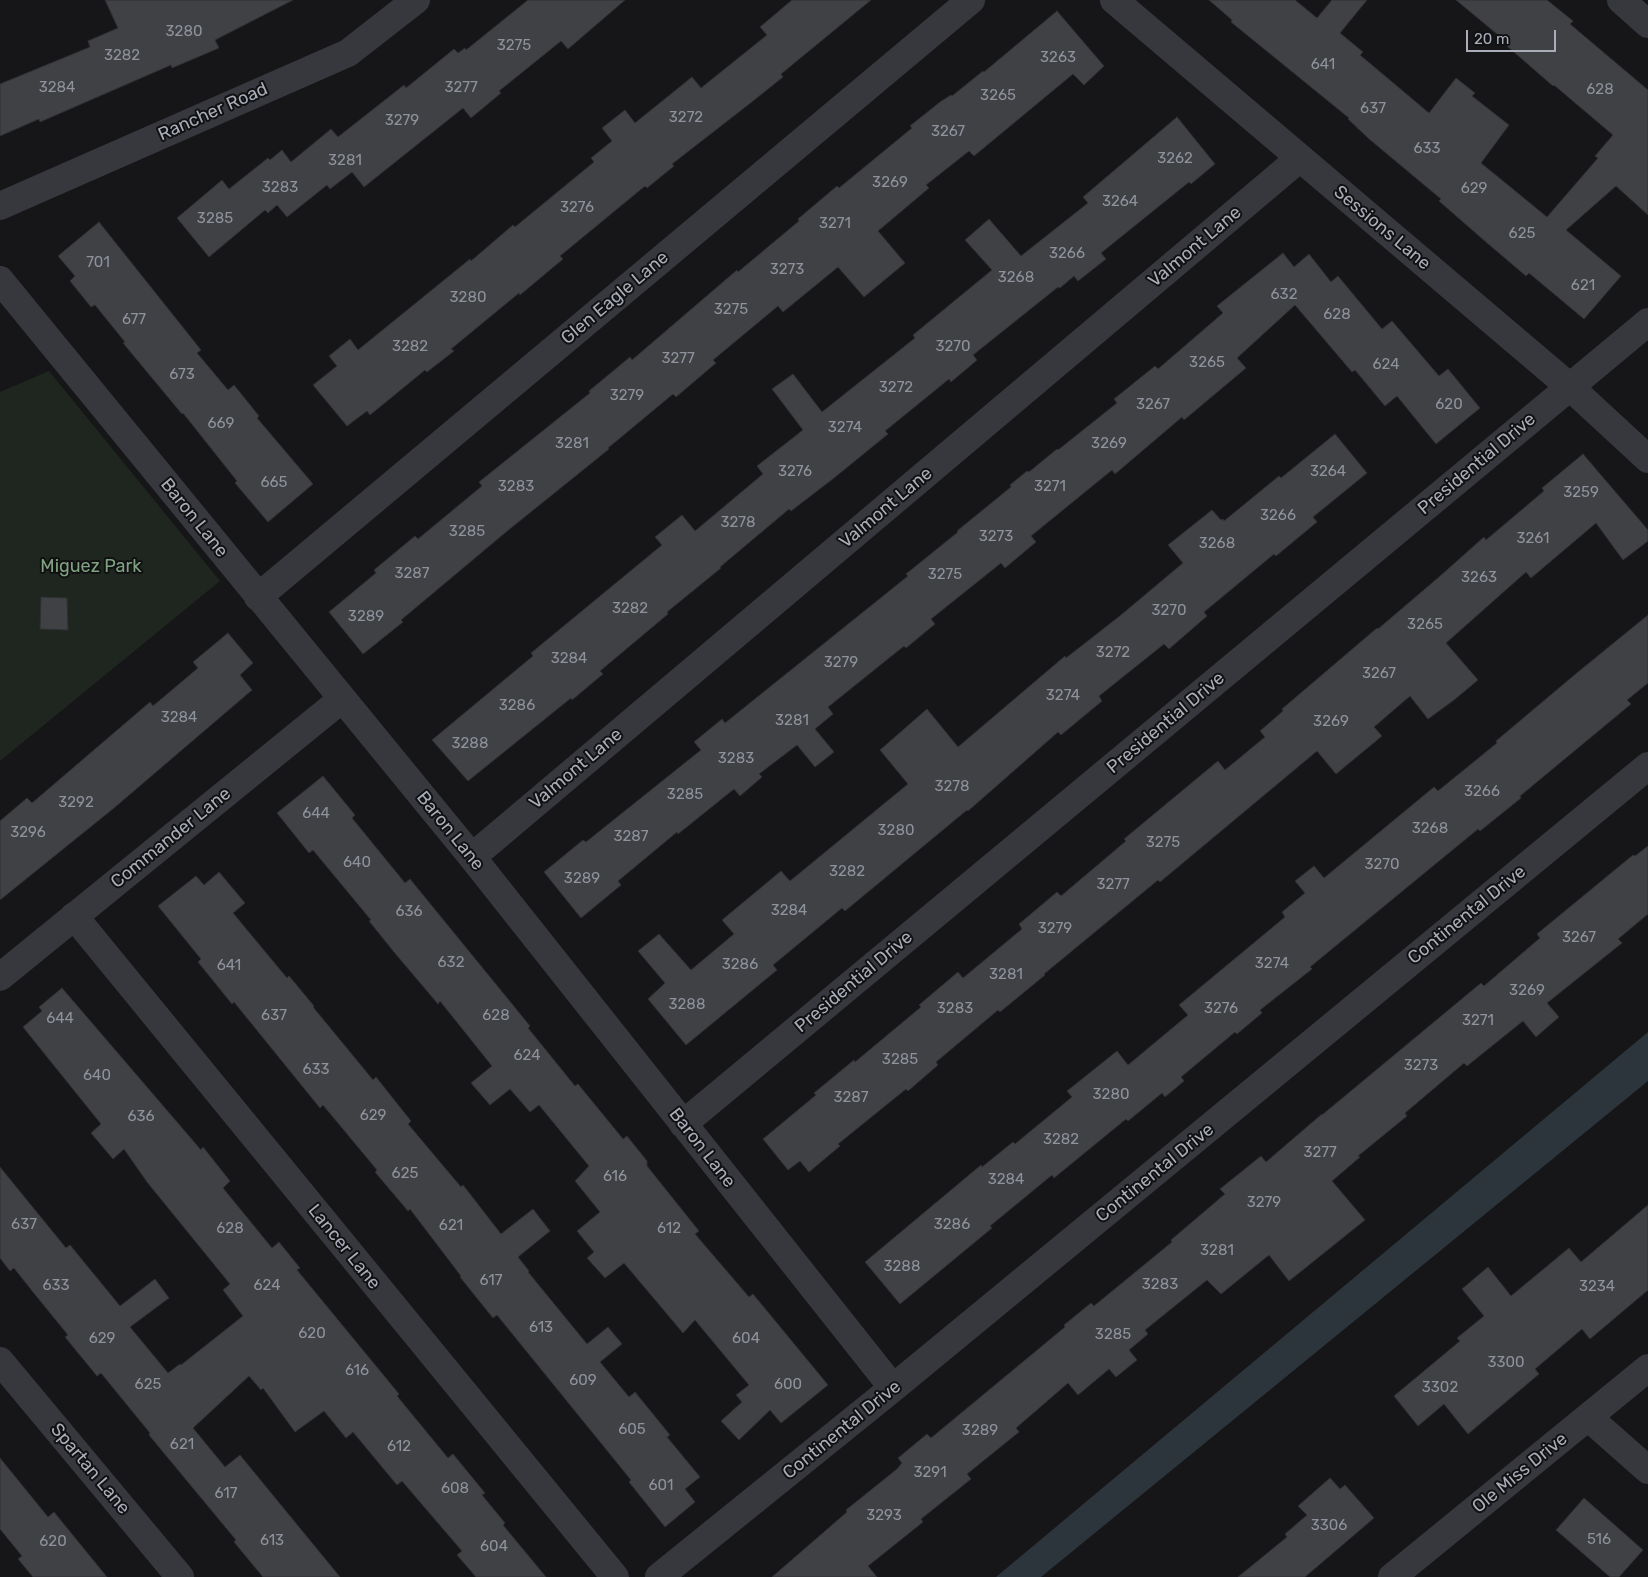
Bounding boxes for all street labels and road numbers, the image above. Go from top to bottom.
street label: Rancher Road [155,78,271,146]
street label: Sessions Lane [1329,181,1435,275]
street label: Valmont Lane [1144,202,1246,292]
street label: Glen Eagle Lane [557,247,673,349]
street label: Presidential Drive [1414,409,1540,519]
street label: Valmont Lane [835,463,937,553]
street label: Baron Lane [156,474,232,562]
street label: Presidential Drive [1103,668,1229,778]
street label: Valmont Lane [525,724,627,814]
street label: Commander Lane [107,783,235,893]
street label: Baron Lane [412,787,488,875]
street label: Continental Drive [1404,861,1530,969]
street label: Presidential Drive [791,927,917,1037]
street label: Baron Lane [664,1104,740,1192]
street label: Continental Drive [1092,1119,1218,1227]
street label: Lancer Lane [303,1200,385,1294]
street label: Continental Drive [779,1376,905,1484]
street label: Spartan Lane [46,1419,134,1519]
street label: Ole Miss Drive [1468,1428,1572,1518]

